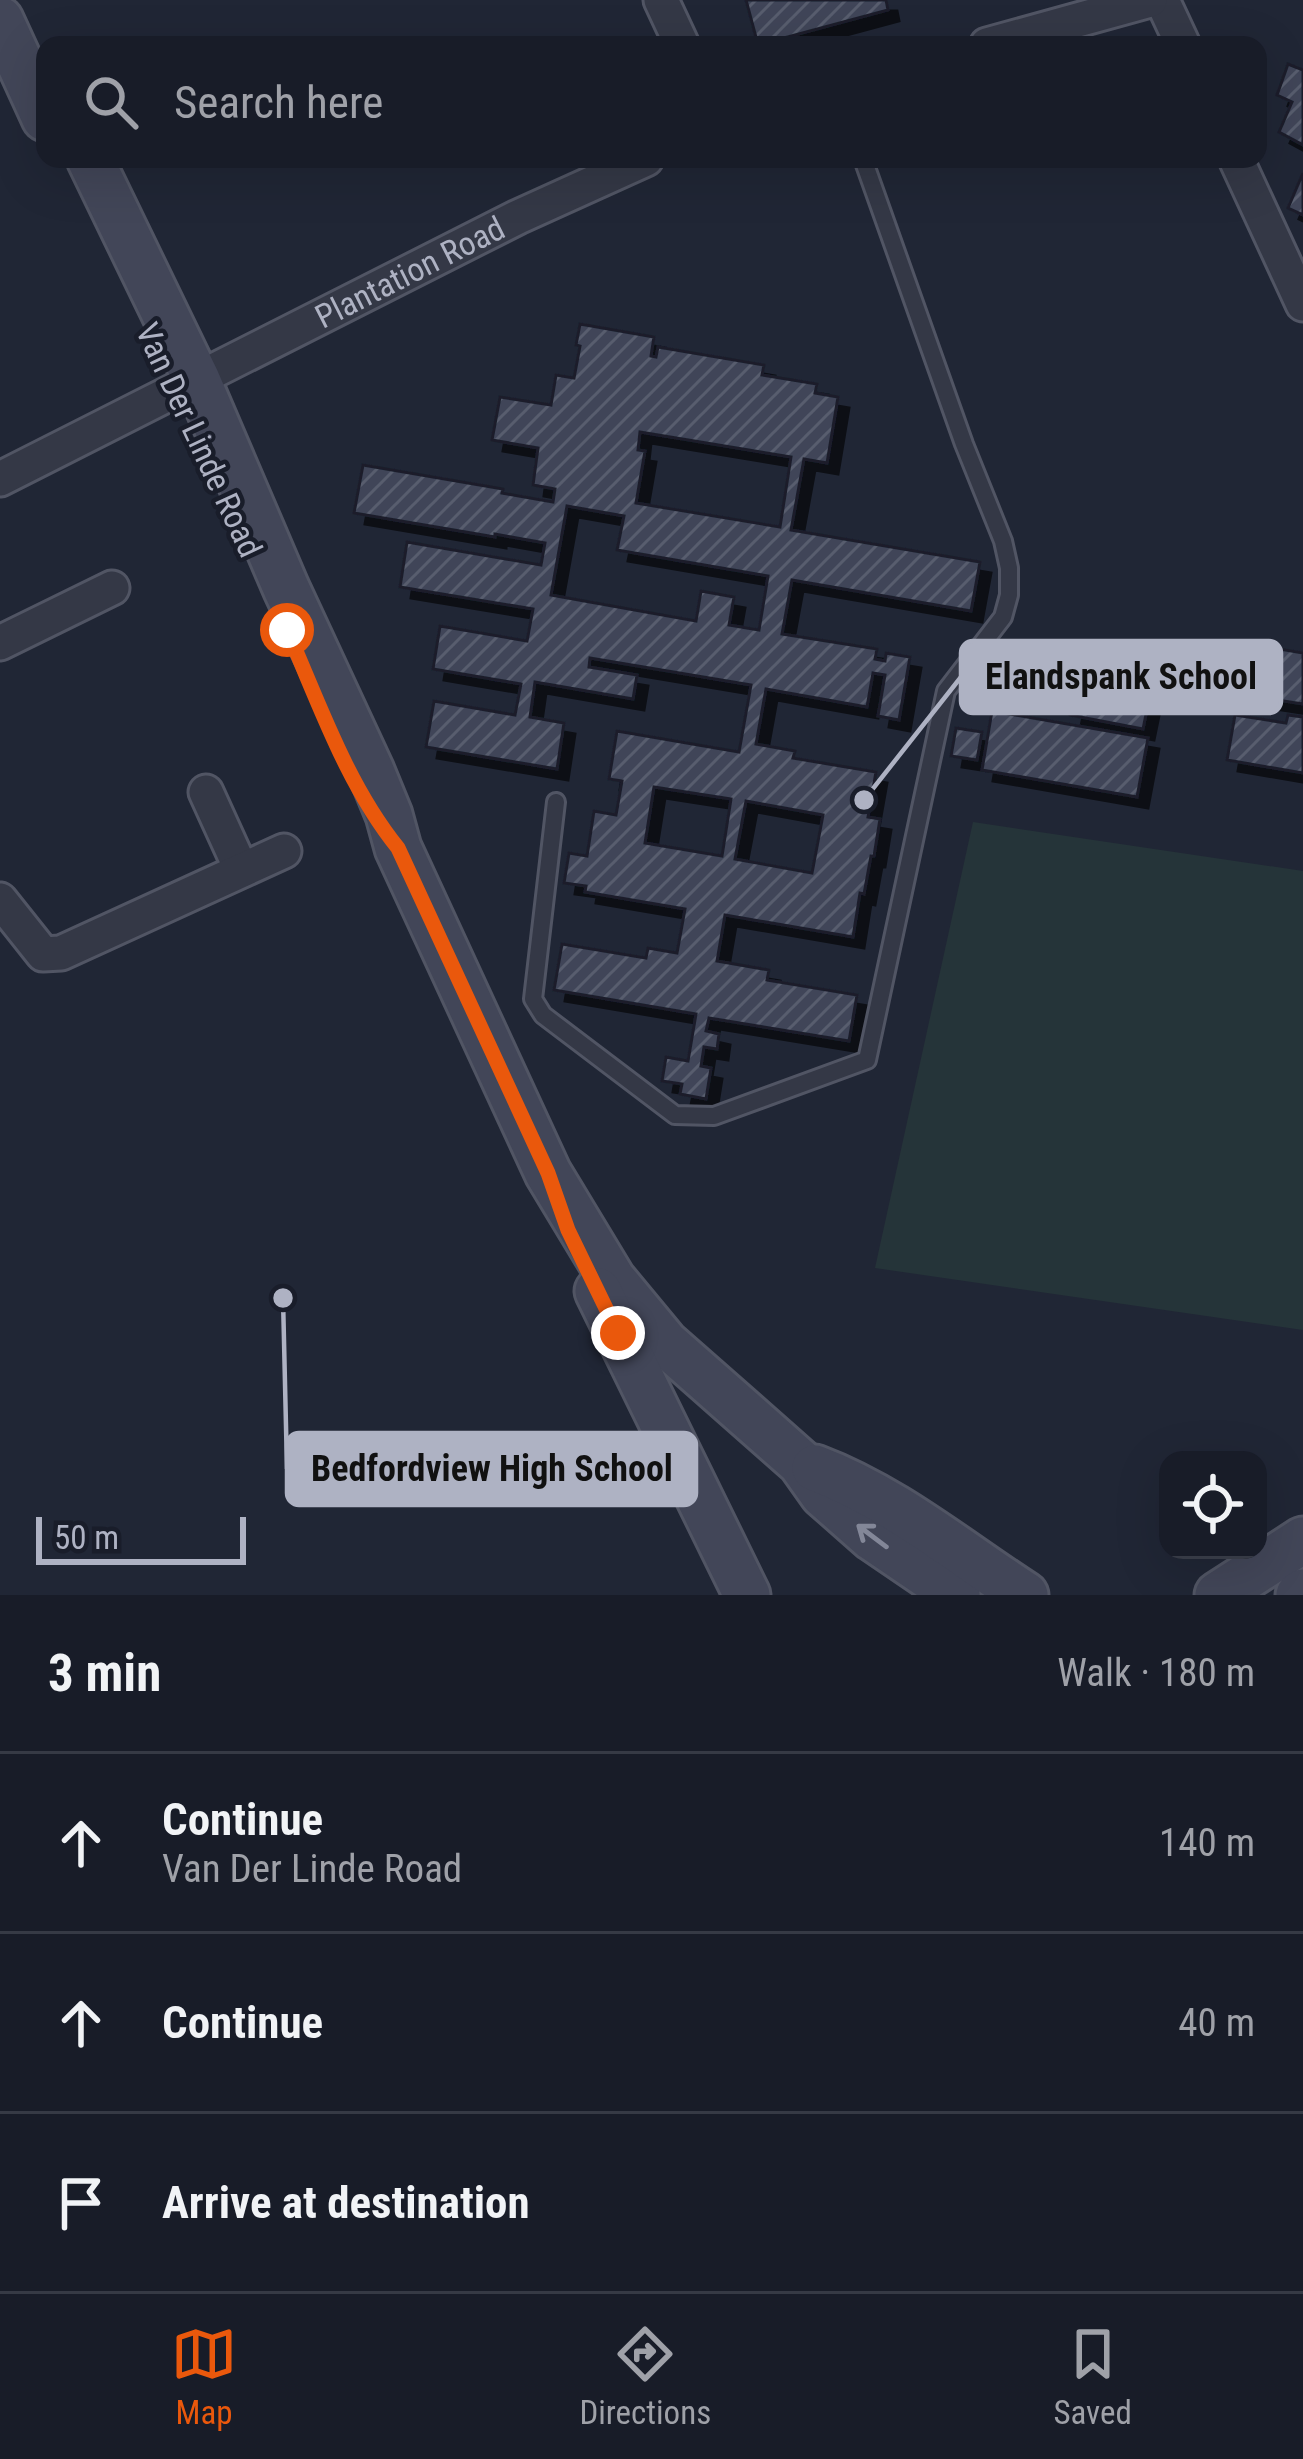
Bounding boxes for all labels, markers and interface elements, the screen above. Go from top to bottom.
search box [36,36,1267,168]
icon: search [78,69,144,135]
text: Search here [174,76,383,129]
street label: Plantation Road [308,208,511,336]
street label: Van Der Linde Road [128,317,270,563]
route start [260,603,314,657]
callout: Elandspank School [961,641,1281,713]
text: Elandspank School [985,656,1257,698]
route end [591,1306,645,1360]
callout: Bedfordview High School [287,1433,696,1505]
text: Bedfordview High School [311,1448,673,1490]
map controls [1159,1451,1267,1559]
button: locate [1159,1451,1267,1559]
scale bar [36,1511,246,1564]
text: 50 m [54,1518,119,1557]
one-way arrow [857,1524,889,1550]
text: 3 min [48,1644,161,1703]
text: Walk · 180 m [1057,1650,1255,1696]
text: Continue [162,1793,323,1846]
icon: ahead [48,1810,114,1876]
text: 140 m [1159,1820,1255,1866]
text: Van Der Linde Road [162,1846,462,1892]
icon: ahead [48,1990,114,2056]
text: Continue [162,1996,323,2049]
text: 40 m [1178,2000,1255,2046]
icon: arrive [48,2170,114,2236]
text: Arrive at destination [162,2176,530,2229]
tab: Map [171,2321,237,2432]
tab: Directions [579,2321,711,2432]
tab: Saved [1053,2321,1132,2432]

